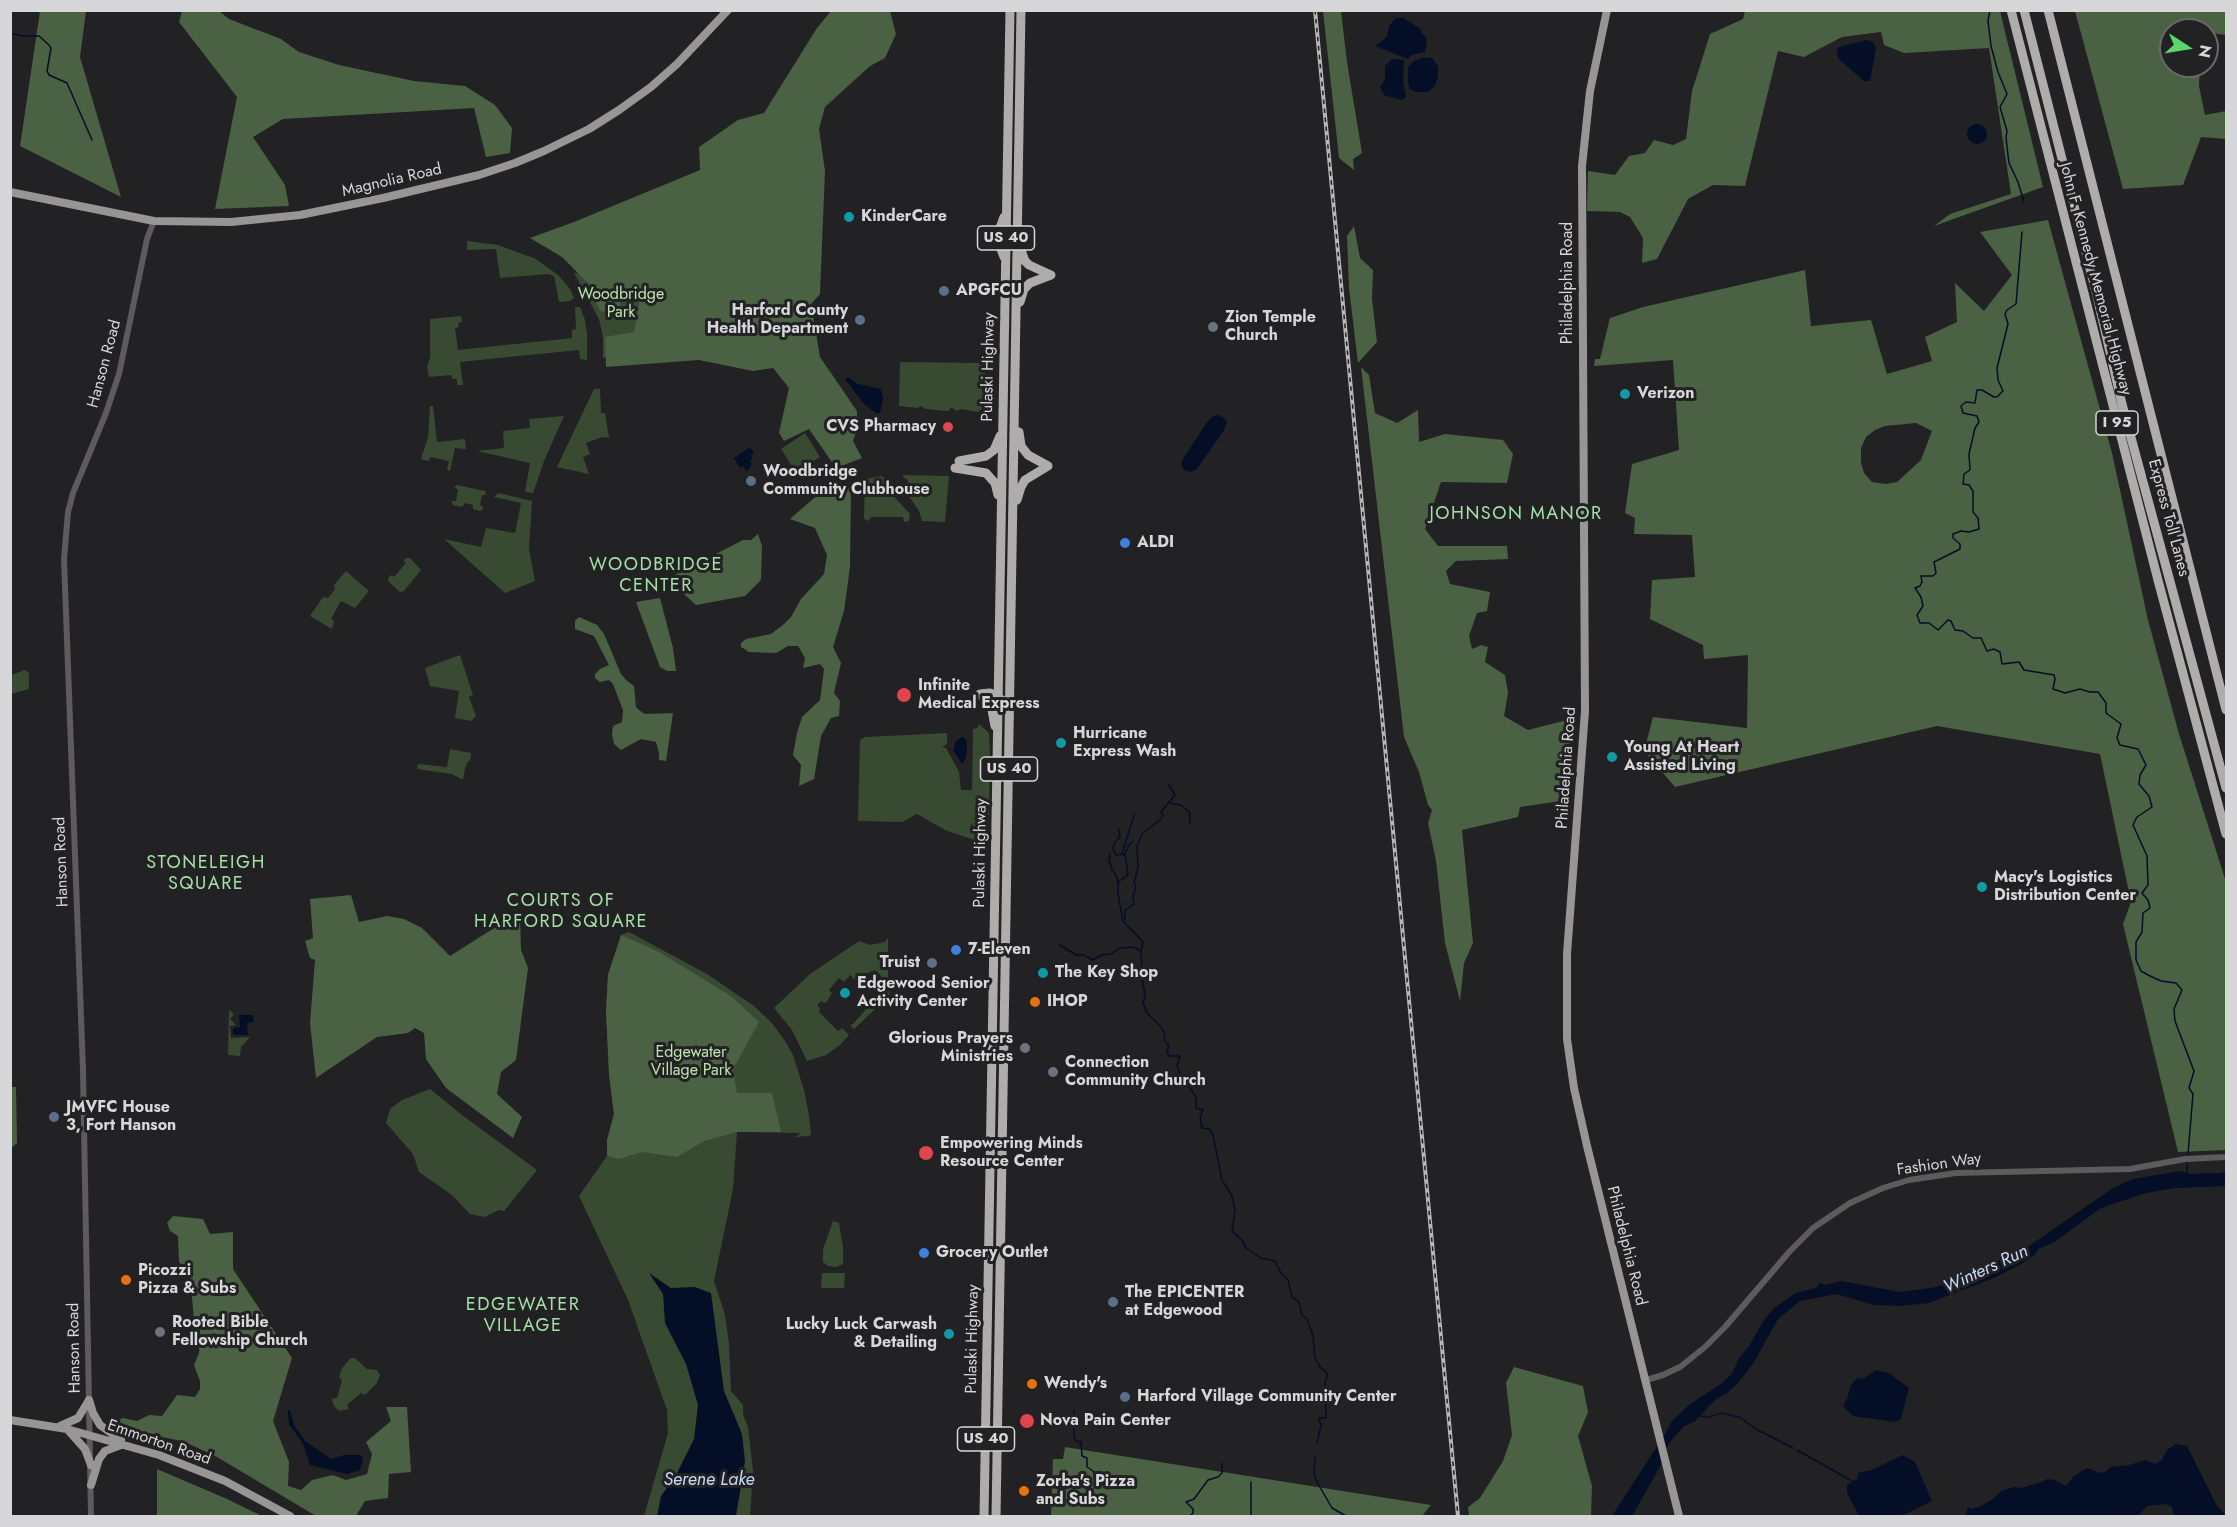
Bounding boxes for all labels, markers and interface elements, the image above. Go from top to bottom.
north arrow [2159,18,2219,78]
text: N [2193,43,2218,60]
street label: Magnolia Road [340,160,444,202]
street label: John F. Kennedy Memorial Highway [2055,160,2135,398]
place label: KinderCare [861,207,947,227]
marker: KinderCare [842,210,856,224]
street label: Philadelphia Road [1558,222,1578,344]
road number: US 40 [978,226,1034,250]
place label: APGFCU [956,281,1022,301]
marker: APGFCU [937,284,951,298]
park label: Woodbridge Park [578,285,664,323]
place label: Harford County Health Department [707,301,848,339]
place label: Zion Temple Church [1225,308,1316,346]
street label: Pulaski Highway [978,312,1000,422]
marker: Harford County Health Department [853,313,867,327]
street label: Hanson Road [84,318,126,410]
marker: Zion Temple Church [1206,320,1220,334]
place label: Verizon [1637,384,1694,404]
marker: Verizon [1618,387,1632,401]
road number: I 95 [2096,411,2138,435]
place label: CVS Pharmacy [826,417,936,437]
marker: CVS Pharmacy [941,420,955,434]
street label: Express Toll Lanes [2143,457,2193,579]
place label: Woodbridge Community Clubhouse [763,462,930,500]
marker: Woodbridge Community Clubhouse [744,474,758,488]
district label: JOHNSON MANOR [1429,504,1603,526]
place label: ALDI [1137,533,1174,553]
marker: ALDI [1118,536,1132,550]
district label: WOODBRIDGE CENTER [589,555,723,598]
place label: Infinite Medical Express [918,676,1039,714]
marker: Infinite Medical Express [895,686,913,704]
street label: Philadelphia Road [1553,706,1581,830]
place label: Hurricane Express Wash [1073,724,1176,762]
marker: Hurricane Express Wash [1054,736,1068,750]
place label: Young At Heart Assisted Living [1624,738,1739,776]
marker: Young At Heart Assisted Living [1605,750,1619,764]
road number: US 40 [980,757,1038,781]
street label: Pulaski Highway [970,798,992,908]
street label: Hanson Road [51,816,73,908]
district label: STONELEIGH SQUARE [146,853,266,896]
place label: Macy's Logistics Distribution Center [1994,868,2136,906]
marker: Macy's Logistics Distribution Center [1975,880,1989,894]
district label: COURTS OF HARFORD SQUARE [474,891,648,934]
place label: 7-Eleven [968,940,1031,960]
marker: 7-Eleven [949,943,963,957]
place label: Truist [880,953,920,973]
marker: Truist [925,956,939,970]
place label: The Key Shop [1055,963,1158,983]
marker: The Key Shop [1036,966,1050,980]
place label: Edgewood Senior Activity Center [857,974,989,1012]
marker: Edgewood Senior Activity Center [838,986,852,1000]
place label: IHOP [1047,992,1088,1012]
marker: IHOP [1028,995,1042,1009]
place label: Glorious Prayers Ministries [889,1029,1013,1067]
marker: Glorious Prayers Ministries [1018,1041,1032,1055]
park label: Edgewater Village Park [651,1043,731,1081]
place label: Connection Community Church [1065,1053,1206,1091]
marker: Connection Community Church [1046,1065,1060,1079]
place label: JMVFC House 3, Fort Hanson [66,1098,176,1136]
marker: JMVFC House 3, Fort Hanson [47,1110,61,1124]
place label: Empowering Minds Resource Center [940,1134,1083,1172]
marker: Empowering Minds Resource Center [917,1144,935,1162]
street label: Fashion Way [1896,1150,1982,1180]
street label: Philadelphia Road [1602,1184,1650,1308]
water label: Winters Run [1940,1241,2032,1299]
place label: Grocery Outlet [936,1243,1048,1263]
marker: Grocery Outlet [917,1246,931,1260]
place label: Picozzi Pizza & Subs [138,1261,236,1299]
marker: Picozzi Pizza & Subs [119,1273,133,1287]
place label: The EPICENTER at Edgewood [1125,1283,1244,1321]
street label: Pulaski Highway [962,1284,984,1394]
district label: EDGEWATER VILLAGE [466,1295,580,1338]
marker: The EPICENTER at Edgewood [1106,1295,1120,1309]
street label: Hanson Road [65,1303,85,1393]
place label: Rooted Bible Fellowship Church [172,1313,308,1351]
place label: Lucky Luck Carwash & Detailing [786,1315,937,1353]
marker: Rooted Bible Fellowship Church [153,1325,167,1339]
marker: Lucky Luck Carwash & Detailing [942,1327,956,1341]
place label: Wendy's [1044,1374,1107,1394]
marker: Wendy's [1025,1377,1039,1391]
place label: Harford Village Community Center [1137,1387,1396,1407]
marker: Harford Village Community Center [1118,1390,1132,1404]
place label: Nova Pain Center [1040,1411,1171,1431]
marker: Nova Pain Center [1018,1412,1036,1430]
street label: Emmorton Road [105,1416,213,1470]
road number: US 40 [958,1427,1014,1451]
water label: Serene Lake [663,1470,755,1492]
place label: Zorba's Pizza and Subs [1036,1472,1135,1510]
marker: Zorba's Pizza and Subs [1017,1484,1031,1498]

